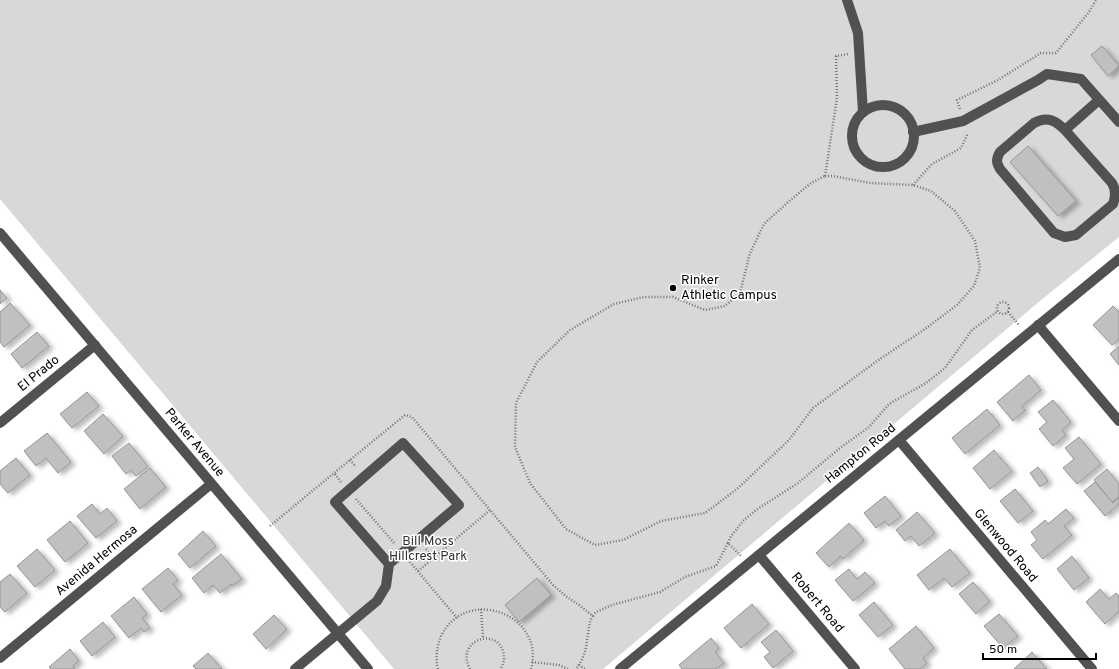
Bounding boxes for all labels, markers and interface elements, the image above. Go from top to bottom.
place label: Rinker Athletic Campus [681,273,777,304]
marker: Rinker Athletic Campus [668,283,678,293]
street label: El Prado [15,352,63,396]
street label: Parker Avenue [161,405,227,481]
street label: Hampton Road [822,421,900,487]
street label: Glenwood Road [970,506,1040,586]
street label: Avenida Hermosa [53,522,141,600]
park label: Bill Moss Hillcrest Park [389,534,467,565]
street label: Robert Road [787,570,847,636]
scale bar [983,635,1096,661]
text: 50 m [989,642,1017,658]

